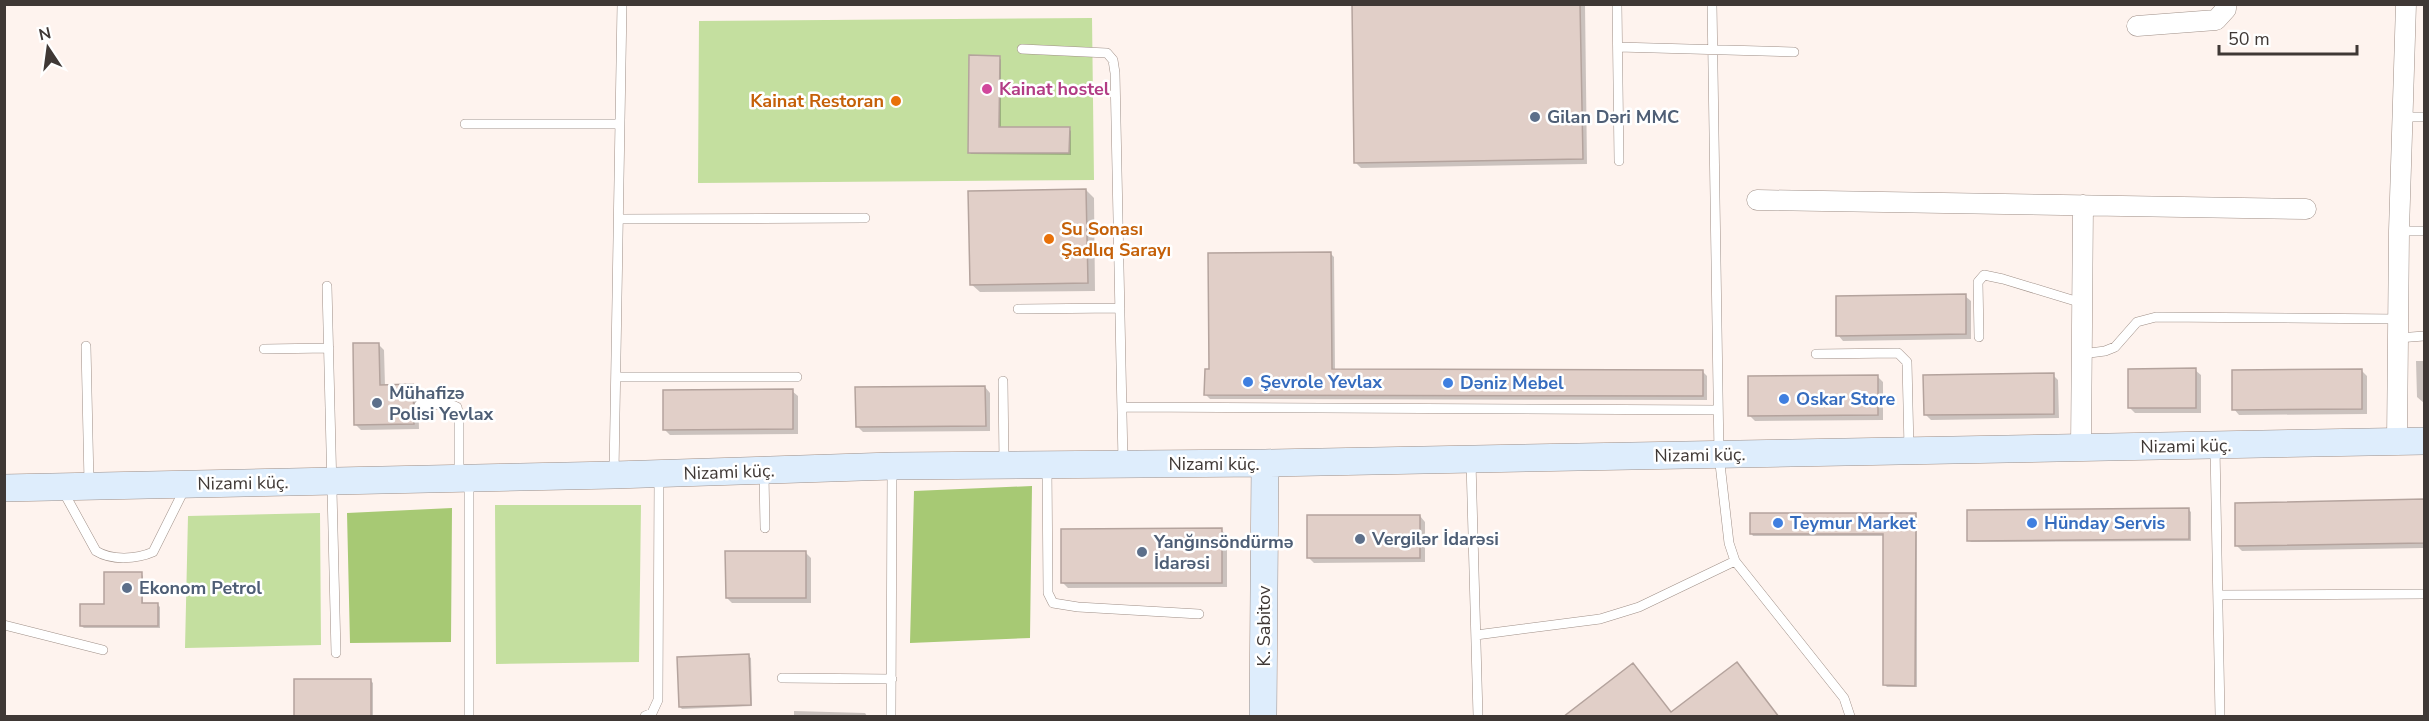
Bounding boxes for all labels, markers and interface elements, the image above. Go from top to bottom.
north arrow [18,18,78,78]
scale bar [2219,18,2357,56]
text: N [37,22,53,46]
text: 50 m [2228,27,2270,51]
place label: Kainat hostel [999,77,1110,101]
marker: Kainat hostel [980,82,994,96]
place label: Kainat Restoran [750,89,884,113]
marker: Kainat Restoran [889,94,903,108]
place label: Gilan Dəri MMC [1547,105,1679,129]
marker: Gilan Dəri MMC [1528,110,1542,124]
place label: Su Sonası Şadlıq Sarayı [1061,217,1171,262]
marker: Su Sonası Şadlıq Sarayı [1042,232,1056,246]
place label: Şevrole Yevlax [1260,370,1382,394]
place label: Dəniz Mebel [1460,371,1564,395]
marker: Şevrole Yevlax [1241,375,1255,389]
marker: Dəniz Mebel [1441,376,1455,390]
place label: Mühafizə Polisi Yevlax [389,381,494,426]
place label: Oskar Store [1796,387,1896,411]
marker: Oskar Store [1777,392,1791,406]
marker: Mühafizə Polisi Yevlax [370,396,384,410]
street label: Nizami küç. [2140,433,2232,459]
street label: Nizami küç. [1654,442,1746,468]
street label: Nizami küç. [1168,452,1260,476]
street label: Nizami küç. [683,458,775,486]
street label: Nizami küç. [197,470,289,496]
place label: Teymur Market [1790,511,1916,535]
place label: Hünday Servis [2044,511,2166,535]
marker: Teymur Market [1771,516,1785,530]
marker: Hünday Servis [2025,516,2039,530]
place label: Vergilər İdarəsi [1371,527,1499,551]
place label: Yanğınsöndürmə İdarəsi [1153,530,1294,575]
marker: Vergilər İdarəsi [1353,532,1367,546]
marker: Yanğınsöndürmə İdarəsi [1135,545,1149,559]
place label: Ekonom Petrol [139,576,262,600]
marker: Ekonom Petrol [120,581,134,595]
street label: K. Sabitov [1252,585,1276,666]

